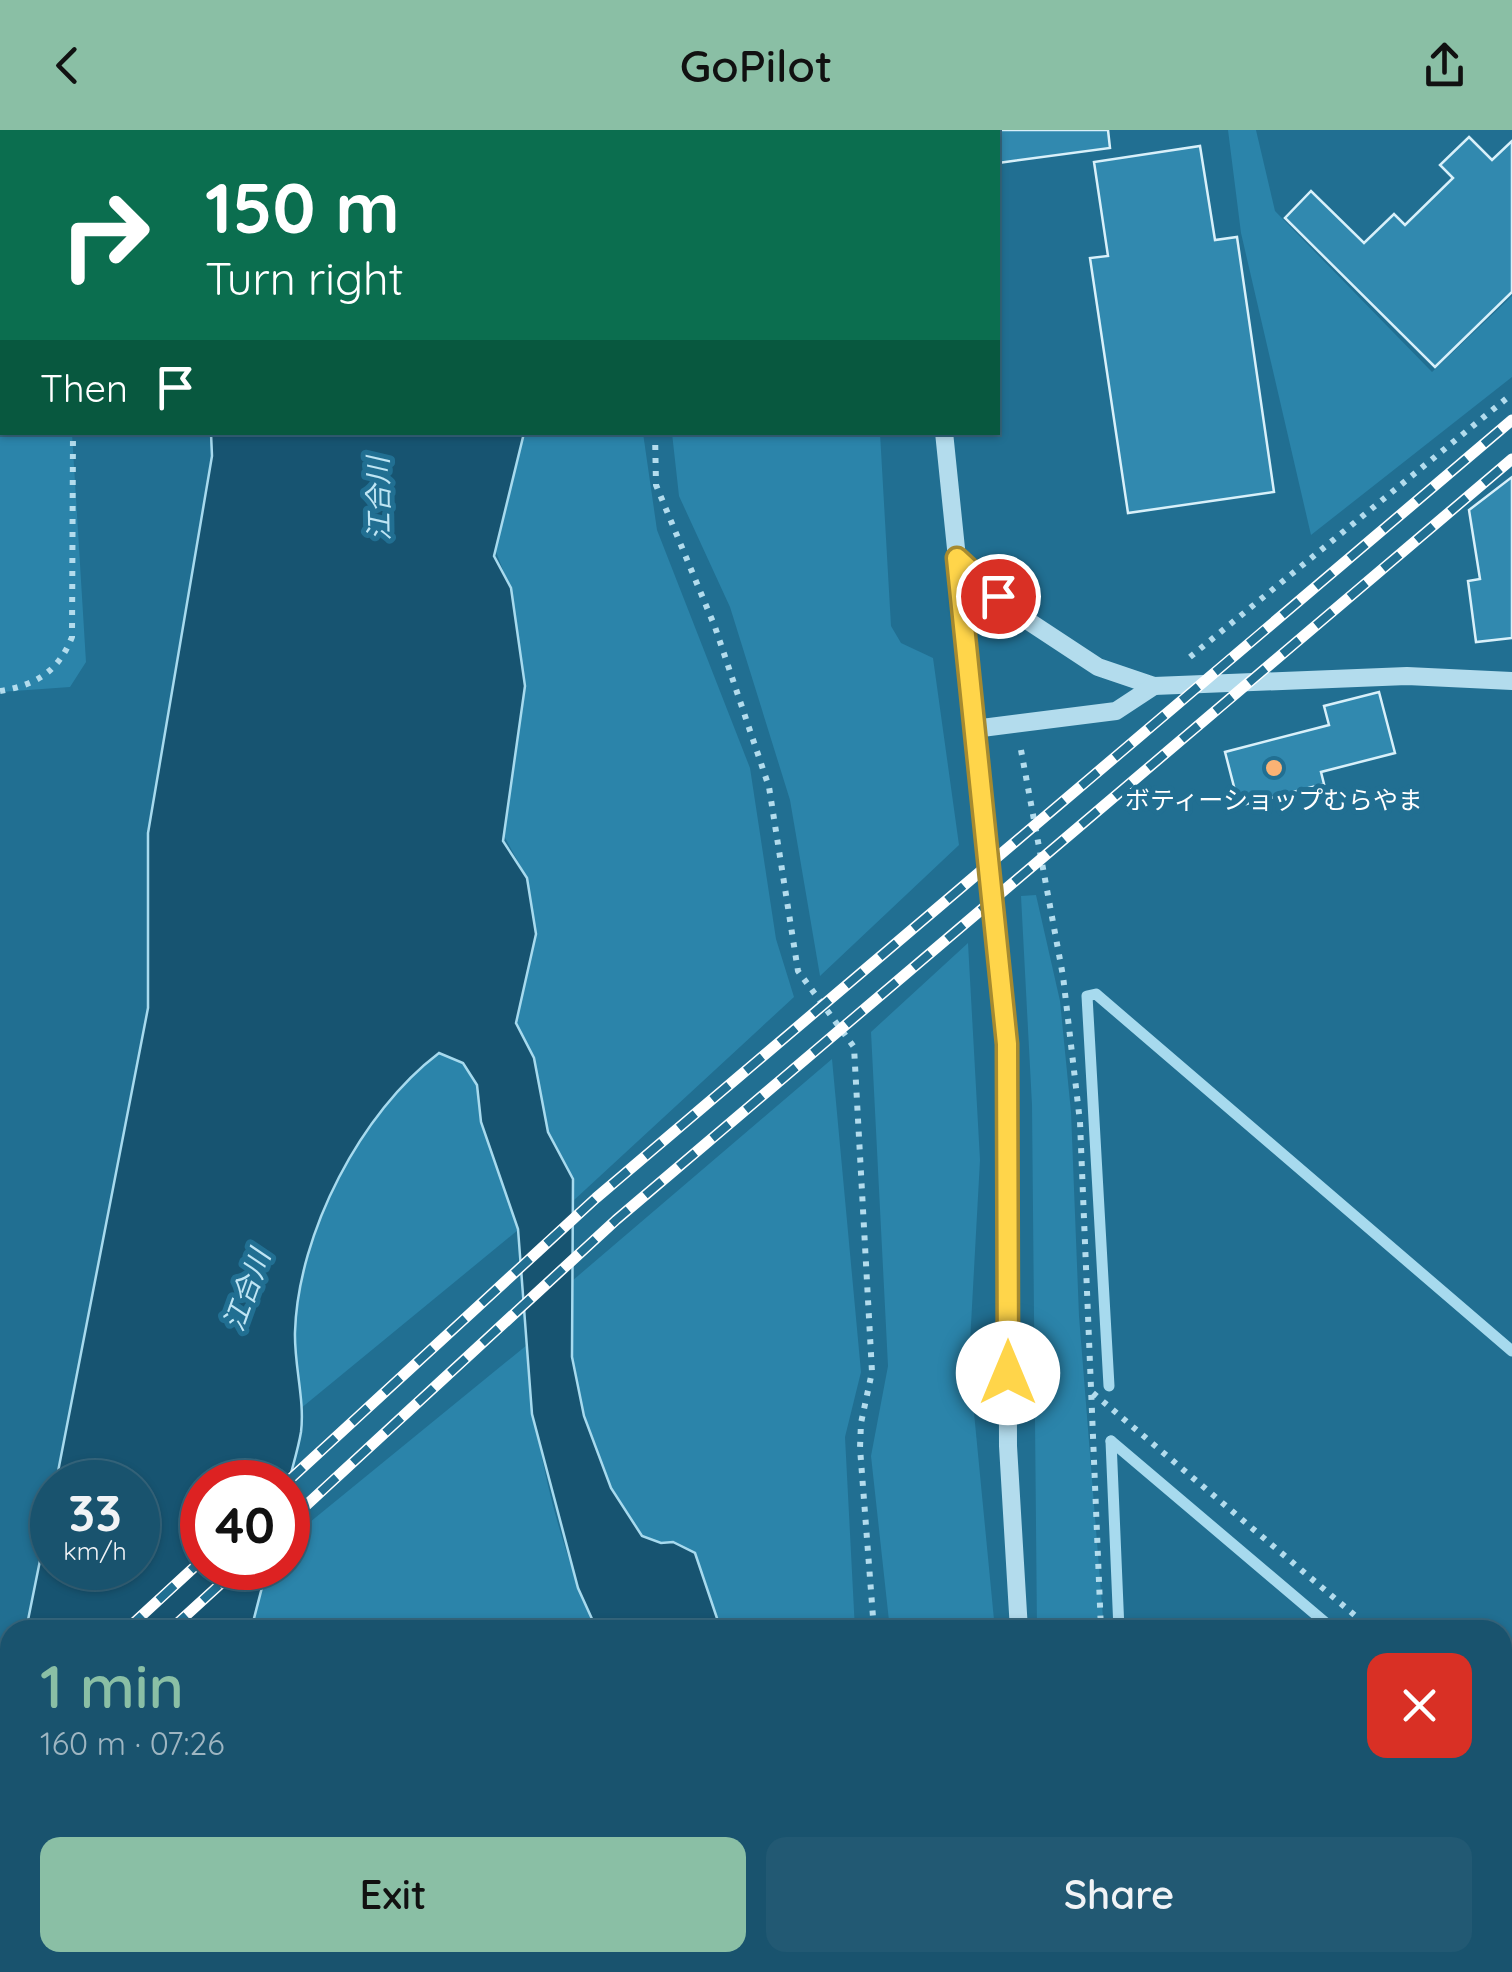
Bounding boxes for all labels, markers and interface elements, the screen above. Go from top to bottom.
text: GoPilot [680,37,832,93]
icon: back [40,38,95,93]
icon: share [1417,38,1472,93]
text: 150 m [205,163,400,251]
icon: right [40,170,170,300]
text: Turn right [205,250,404,306]
icon: arrive [148,360,203,415]
text: Then [40,364,128,412]
water label: 江合川 [360,454,396,541]
pin [956,554,1041,639]
icon: arrive [971,569,1026,624]
marker: ボティーショップむらやま [1263,757,1285,779]
place label: ボティーショップむらやま [1125,784,1423,815]
water label: 江合川 [215,1242,278,1335]
position arrow [956,1321,1060,1425]
speed limit sign: 40 [180,1460,310,1590]
text: 33 [68,1481,122,1544]
text: km/h [63,1535,127,1566]
text: 1 min [40,1648,184,1723]
button: close [1367,1653,1472,1758]
text: 160 m · 07:26 [40,1723,224,1763]
button: Exit [40,1837,746,1952]
button: Share [766,1837,1472,1952]

